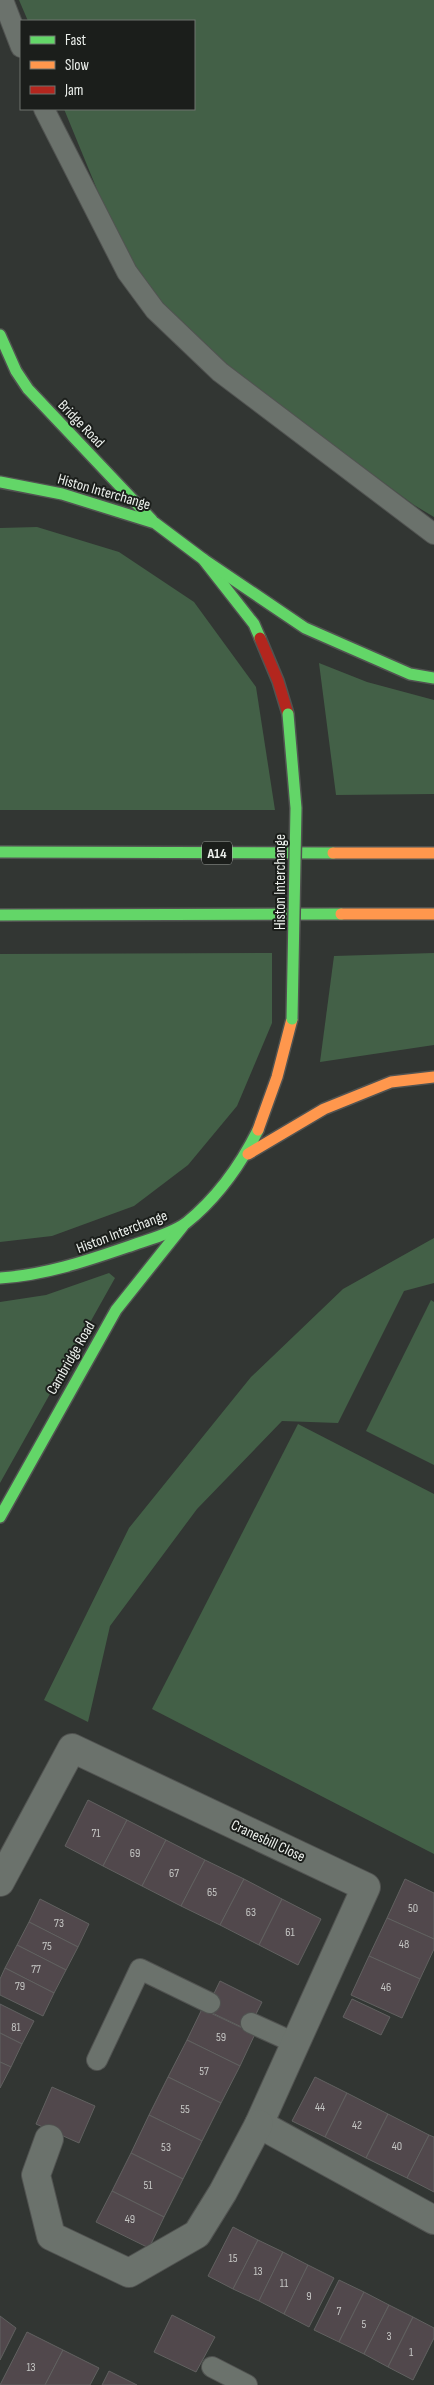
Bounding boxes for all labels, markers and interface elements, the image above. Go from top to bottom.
legend [20,20,195,110]
text: Fast [65,31,87,50]
text: Slow [65,56,89,75]
text: Jam [64,81,83,100]
street label: Bridge Road [54,396,108,452]
street label: Histon Interchange [55,470,153,514]
street label: Histon Interchange [271,834,290,930]
road number: A14 [202,841,232,864]
street label: Histon Interchange [74,1206,170,1258]
street label: Cambridge Road [42,1318,100,1398]
street label: Cranesbill Close [228,1816,308,1866]
house number: 71 [91,1826,101,1841]
house number: 69 [130,1846,140,1861]
house number: 67 [169,1866,179,1881]
house number: 65 [207,1885,217,1900]
house number: 50 [408,1901,418,1916]
house number: 63 [246,1905,256,1920]
house number: 73 [54,1916,64,1931]
house number: 61 [285,1925,296,1940]
house number: 48 [399,1937,409,1952]
house number: 75 [42,1939,52,1954]
house number: 77 [31,1962,41,1977]
house number: 79 [15,1979,25,1994]
house number: 46 [381,1980,391,1995]
house number: 81 [11,2020,22,2035]
house number: 59 [216,2030,226,2045]
house number: 57 [199,2064,209,2079]
house number: 44 [315,2100,325,2115]
house number: 55 [180,2102,190,2117]
house number: 42 [352,2118,362,2133]
house number: 40 [392,2139,402,2154]
house number: 53 [161,2140,171,2155]
house number: 51 [143,2178,153,2193]
house number: 49 [125,2212,135,2227]
house number: 15 [228,2251,238,2266]
house number: 13 [253,2264,263,2279]
house number: 11 [280,2276,289,2291]
house number: 9 [306,2289,312,2304]
house number: 7 [337,2304,342,2319]
house number: 5 [362,2317,367,2332]
house number: 3 [386,2329,392,2344]
house number: 1 [409,2345,414,2360]
house number: 13 [26,2360,36,2375]

